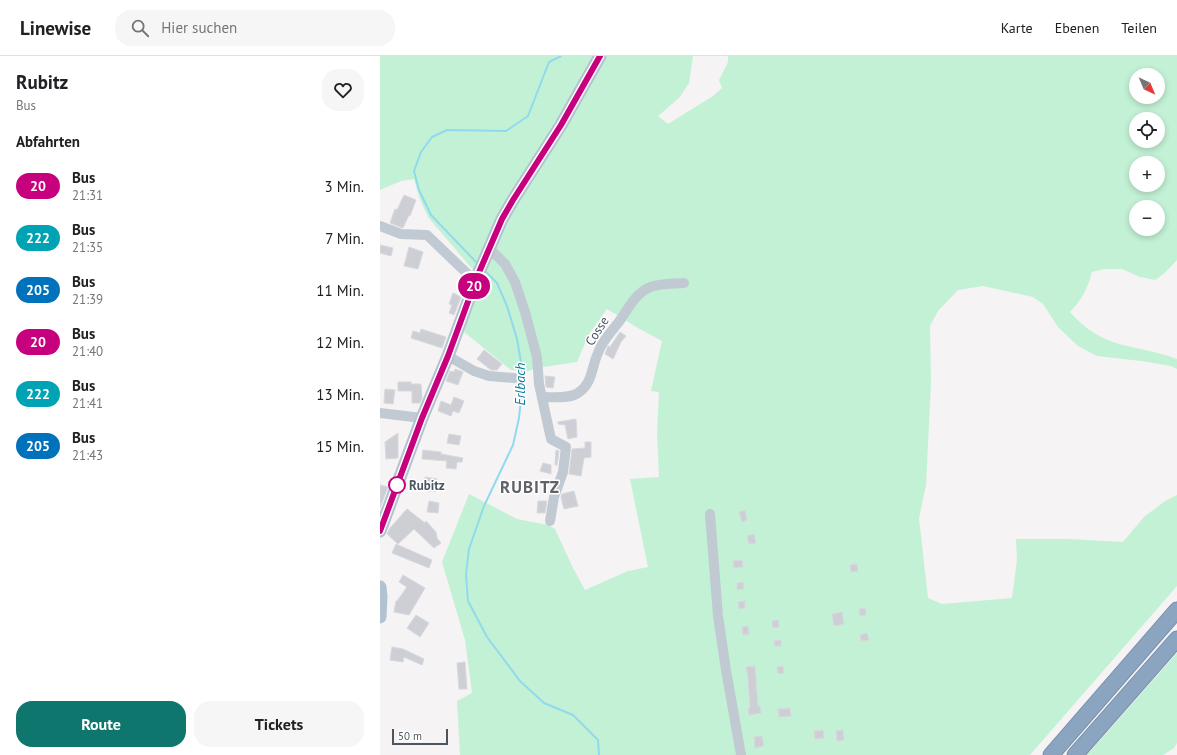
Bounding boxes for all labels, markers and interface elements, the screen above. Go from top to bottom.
search box [115,10,395,46]
text: Linewise [20,16,91,40]
icon: search [129,17,151,39]
text: Hier suchen [161,18,237,37]
text: Karte [1001,19,1033,37]
text: Ebenen [1055,19,1099,37]
text: Teilen [1121,19,1157,37]
north arrow [1129,68,1165,104]
map controls [1129,68,1165,236]
button: heart [322,69,364,111]
text: Rubitz [16,70,68,94]
text: Bus [16,97,36,114]
button: locate [1129,112,1165,148]
text: Abfahrten [16,132,80,151]
button: + [1129,156,1165,192]
text: Bus [72,168,95,187]
text: 20 [30,177,46,195]
text: 3 Min. [325,177,364,196]
text: 21:31 [72,187,103,204]
button: − [1129,200,1165,236]
text: Bus [72,220,95,239]
text: 222 [26,229,50,247]
text: 7 Min. [325,229,364,248]
text: 21:35 [72,239,103,256]
text: Bus [72,272,95,291]
line badge: 20 [456,273,492,299]
text: 20 [466,277,482,295]
text: 205 [26,281,50,299]
text: 11 Min. [316,281,364,300]
text: 21:39 [72,291,103,308]
street label: Cosse [581,313,613,349]
text: Bus [72,324,95,343]
text: 20 [30,333,46,351]
text: 12 Min. [316,333,364,352]
text: 21:40 [72,343,103,360]
water label: Erlbach [511,363,529,405]
text: Bus [72,376,95,395]
text: 222 [26,385,50,403]
text: 13 Min. [316,385,364,404]
text: 21:41 [72,395,103,412]
text: Bus [72,428,95,447]
text: 205 [26,437,50,455]
text: 15 Min. [316,437,364,456]
text: 21:43 [72,447,103,464]
marker: Rubitz [388,476,406,494]
district label: RUBITZ [500,476,560,498]
place label: Rubitz [409,477,445,494]
button: Route [16,701,186,747]
button: Tickets [194,701,364,747]
scale bar [392,727,448,746]
text: 50 m [398,729,422,743]

